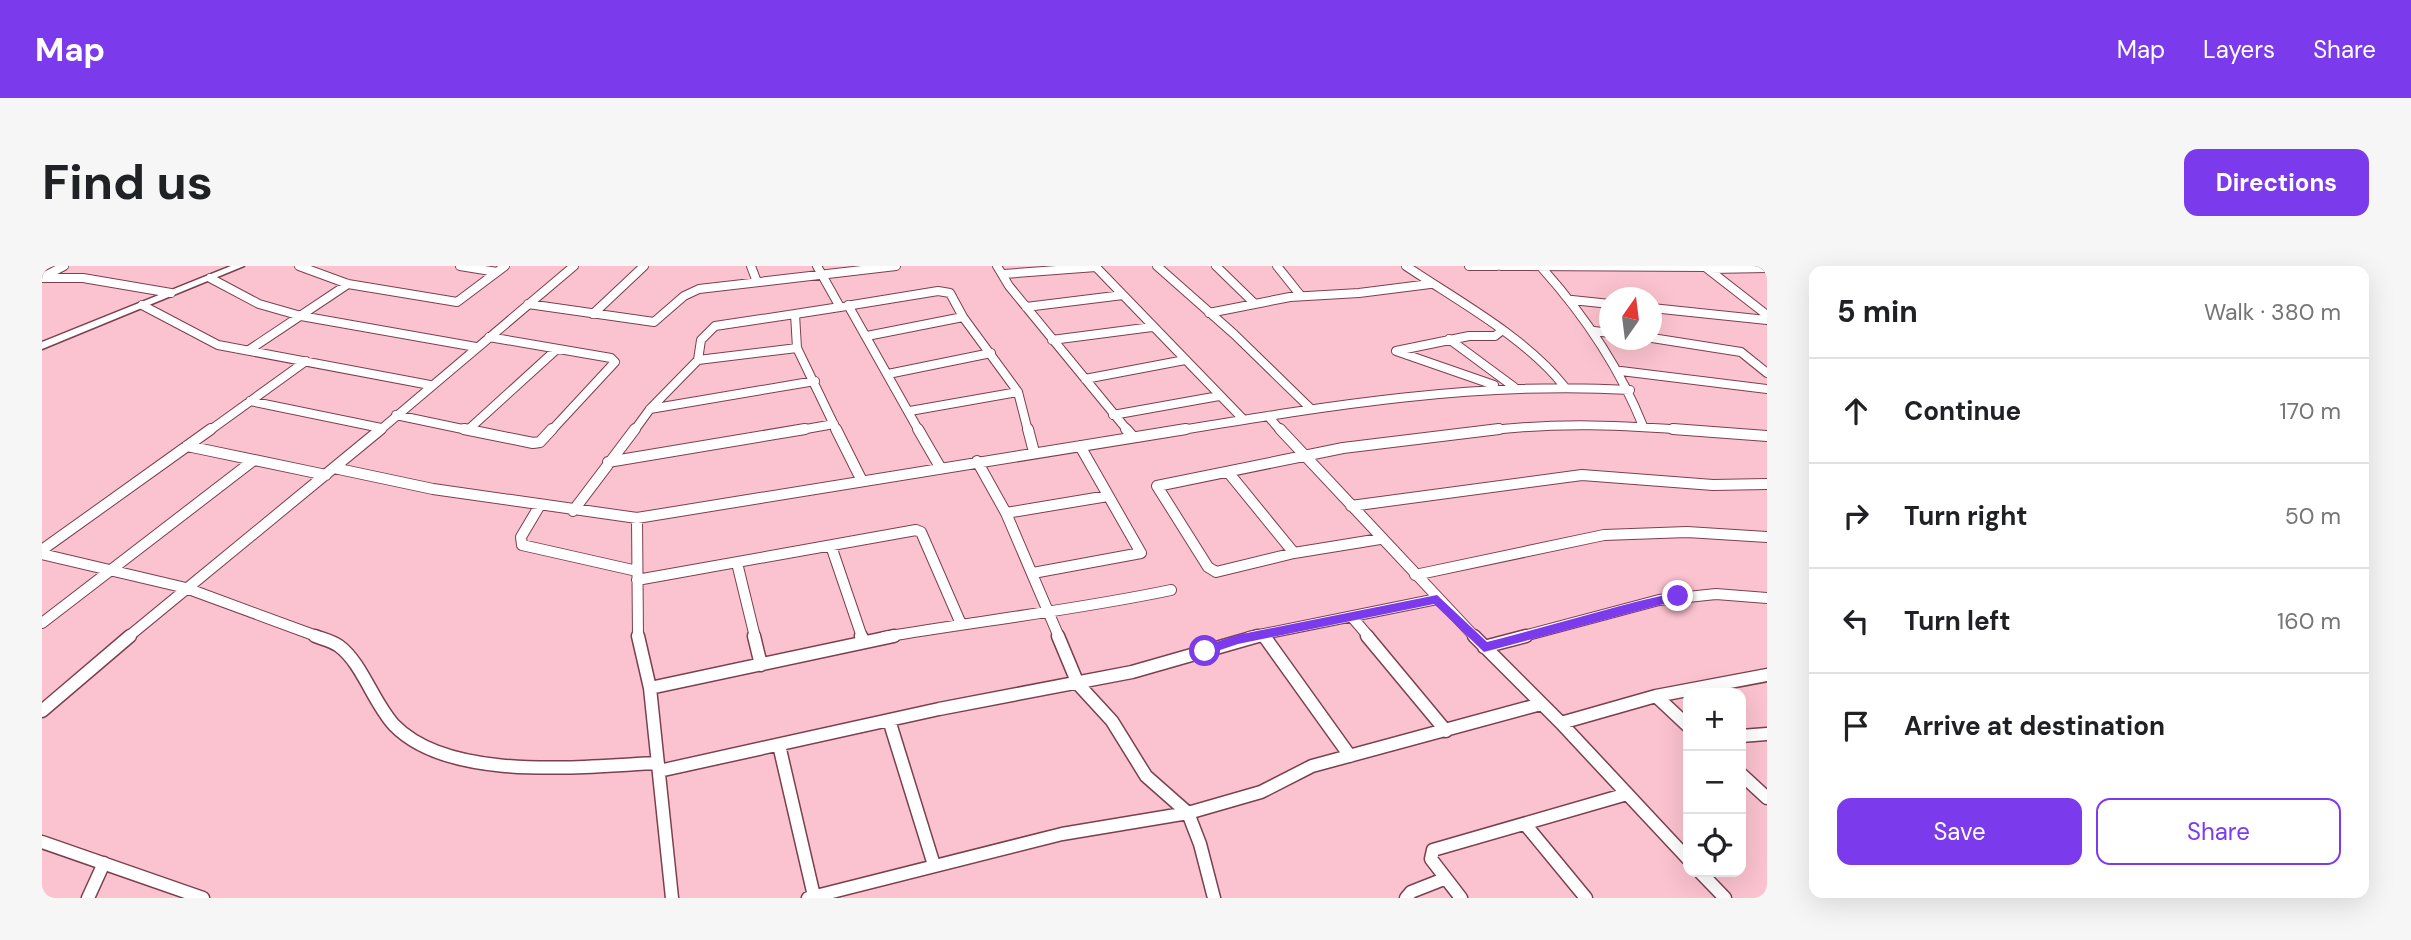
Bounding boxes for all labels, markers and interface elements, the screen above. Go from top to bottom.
text: Map [35,28,105,71]
text: Map [2117,34,2165,65]
text: Layers [2203,34,2275,65]
text: Share [2313,34,2376,65]
button: Directions [2184,149,2369,216]
text: Find us [42,150,213,214]
north arrow [1599,287,1662,350]
text: 5 min [1837,292,1918,331]
text: Walk · 380 m [2204,297,2341,327]
icon: ahead [1837,392,1875,430]
text: Continue [1904,394,2021,428]
text: 170 m [2280,396,2341,426]
icon: right [1837,497,1875,535]
text: Turn right [1904,499,2028,533]
text: 50 m [2285,501,2341,531]
route end [1662,580,1693,611]
icon: left [1837,602,1875,640]
text: Turn left [1904,604,2011,638]
text: 160 m [2277,606,2341,636]
route start [1189,635,1220,666]
map controls [1683,688,1746,877]
button: + [1683,688,1746,751]
icon: arrive [1837,707,1875,745]
text: Arrive at destination [1904,709,2165,743]
button: − [1683,751,1746,814]
button: Save [1837,798,2082,865]
button: Share [2096,798,2341,865]
button: locate [1683,814,1746,877]

